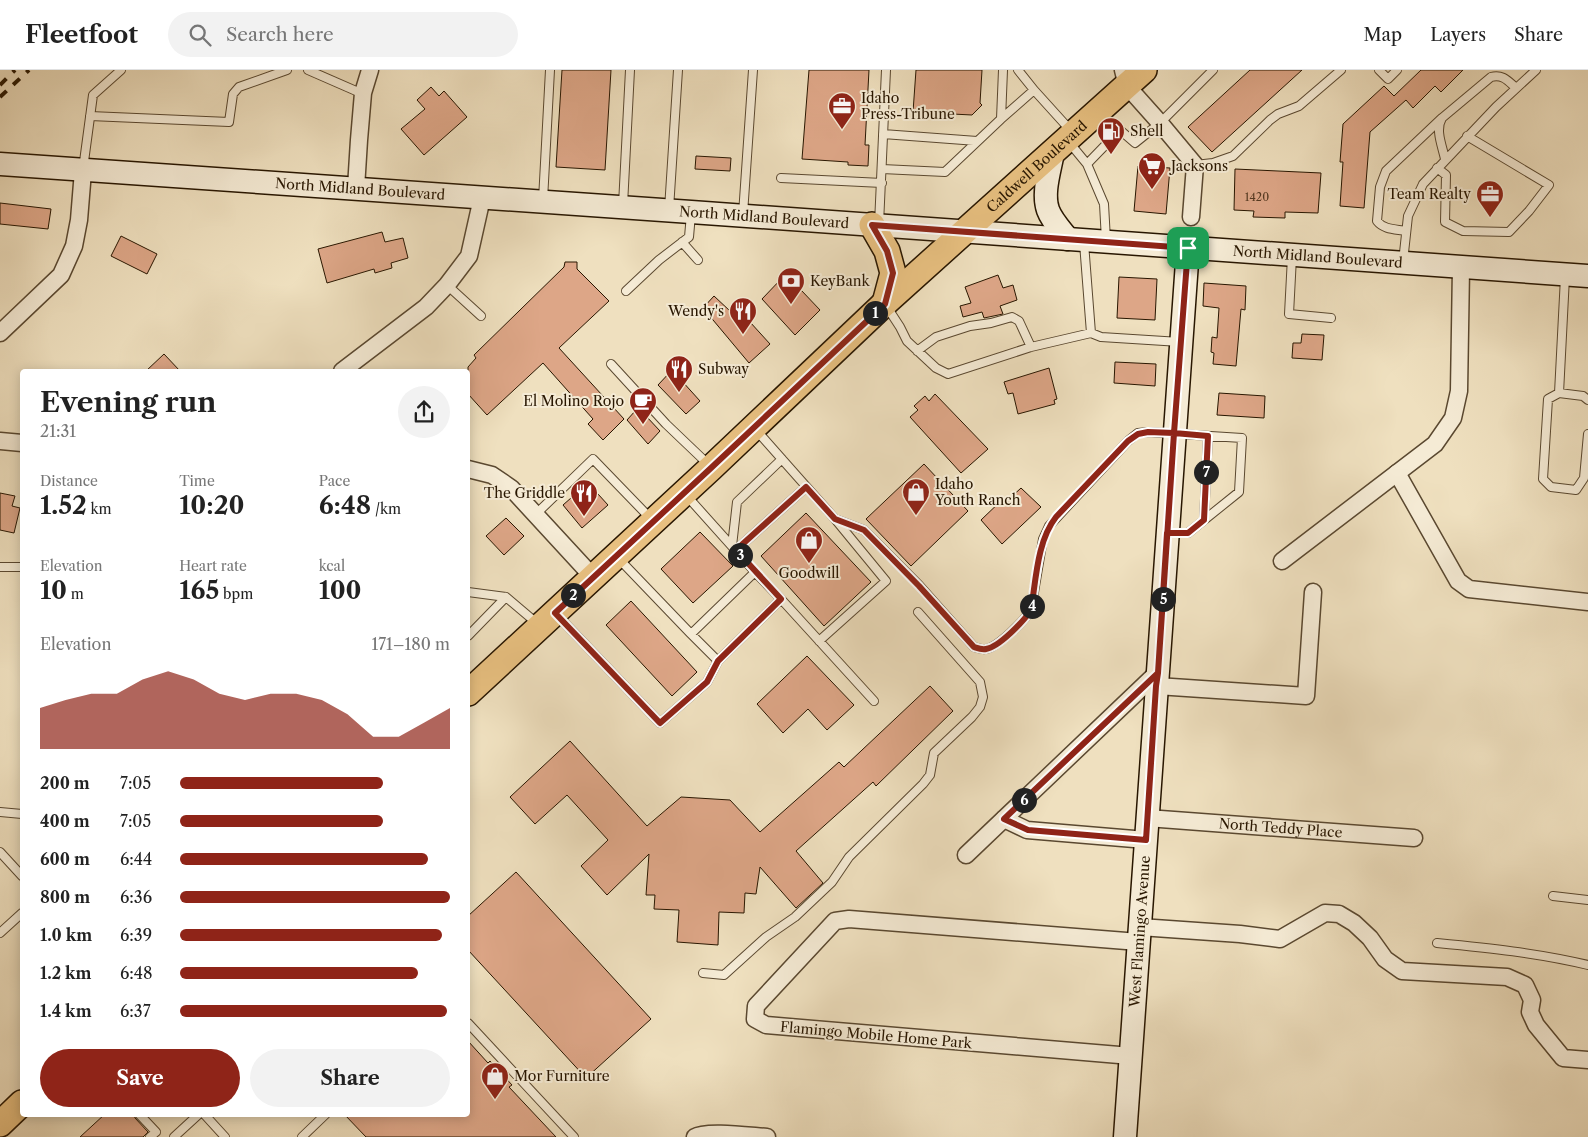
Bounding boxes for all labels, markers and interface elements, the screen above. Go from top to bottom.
search box [168,12,518,57]
text: Fleetfoot [25,20,138,49]
icon: search [186,21,214,49]
text: Search here [226,23,334,46]
text: Map [1364,24,1402,46]
text: Layers [1430,24,1486,46]
text: Share [1514,24,1563,46]
place label: Idaho Press-Tribune [861,89,955,123]
office icon: Idaho Press-Tribune [827,91,857,130]
street label: Caldwell Boulevard [983,116,1091,217]
fuel station icon: Shell [1096,116,1126,155]
place label: Shell [1130,122,1163,140]
supermarket icon: Jacksons [1137,151,1167,190]
place label: Jacksons [1169,157,1228,175]
street label: North Midland Boulevard [275,174,446,204]
office icon: Team Realty [1475,179,1505,218]
place label: Team Realty [1388,185,1471,203]
house number: 1420 [1245,190,1269,204]
street label: North Midland Boulevard [679,202,850,232]
pin [1167,227,1209,269]
icon: arrive [1174,234,1202,262]
street label: North Midland Boulevard [1232,242,1404,272]
bank icon: KeyBank [776,266,806,305]
place label: KeyBank [810,272,871,290]
restaurant icon: Wendy's [728,296,758,335]
pin: 1 [862,300,888,326]
place label: Wendy's [667,302,724,320]
text: 1 [872,304,879,322]
restaurant icon: Subway [664,354,694,393]
place label: Subway [698,360,749,378]
text: Evening run [40,385,216,419]
button: share [398,386,450,438]
cafe icon: El Molino Rojo [628,386,658,425]
place label: El Molino Rojo [523,392,624,410]
text: 21:31 [40,421,76,441]
pin: 7 [1194,460,1218,484]
text: 7 [1203,463,1210,481]
text: Distance [40,472,98,490]
text: Time [179,472,215,490]
text: Pace [319,472,350,490]
place label: Idaho Youth Ranch [934,475,1021,509]
shop icon: Idaho Youth Ranch [901,477,931,516]
restaurant icon: The Griddle [569,478,599,517]
place label: The Griddle [484,484,565,502]
text: 1.52 [40,490,87,521]
text: 10:20 [179,490,244,521]
text: 6:48 [319,490,371,521]
text: km [87,500,112,518]
text: /km [371,500,401,518]
shop icon: Goodwill [794,525,824,564]
pin: 3 [728,542,752,568]
text: 3 [737,546,744,564]
text: Elevation [40,557,103,575]
text: Heart rate [179,557,247,575]
text: kcal [319,557,345,575]
place label: Goodwill [779,564,839,582]
text: 10 [40,575,67,606]
text: 165 [179,575,219,606]
text: 100 [319,575,362,606]
pin: 2 [560,582,586,608]
text: m [67,585,84,603]
text: bpm [219,585,253,603]
text: 2 [569,586,578,604]
pin: 5 [1150,586,1176,612]
text: 5 [1160,590,1167,608]
pin: 4 [1020,594,1044,618]
text: 4 [1028,597,1037,615]
text: Elevation [40,634,111,654]
text: 171–180 m [371,634,450,654]
text: 200 m [40,773,90,793]
text: 7:05 [120,773,151,793]
pin: 6 [1012,788,1036,812]
text: 6 [1020,791,1029,809]
text: 400 m [40,811,90,831]
text: 7:05 [120,811,151,831]
street label: North Teddy Place [1218,814,1343,842]
text: 600 m [40,849,90,869]
text: 6:44 [120,849,152,869]
street label: West Flamingo Avenue [1125,855,1154,1009]
text: 800 m [40,887,90,907]
text: 6:36 [120,887,152,907]
text: 1.0 km [40,925,92,945]
text: 6:39 [120,925,152,945]
text: 1.2 km [40,963,92,983]
text: 6:48 [120,963,153,983]
text: 1.4 km [40,1001,92,1021]
text: 6:37 [120,1001,151,1021]
street label: Flamingo Mobile Home Park [779,1018,974,1052]
button: Save [40,1049,240,1107]
button: Share [250,1049,450,1107]
shop icon: Mor Furniture [480,1061,510,1100]
place label: Mor Furniture [514,1067,610,1085]

